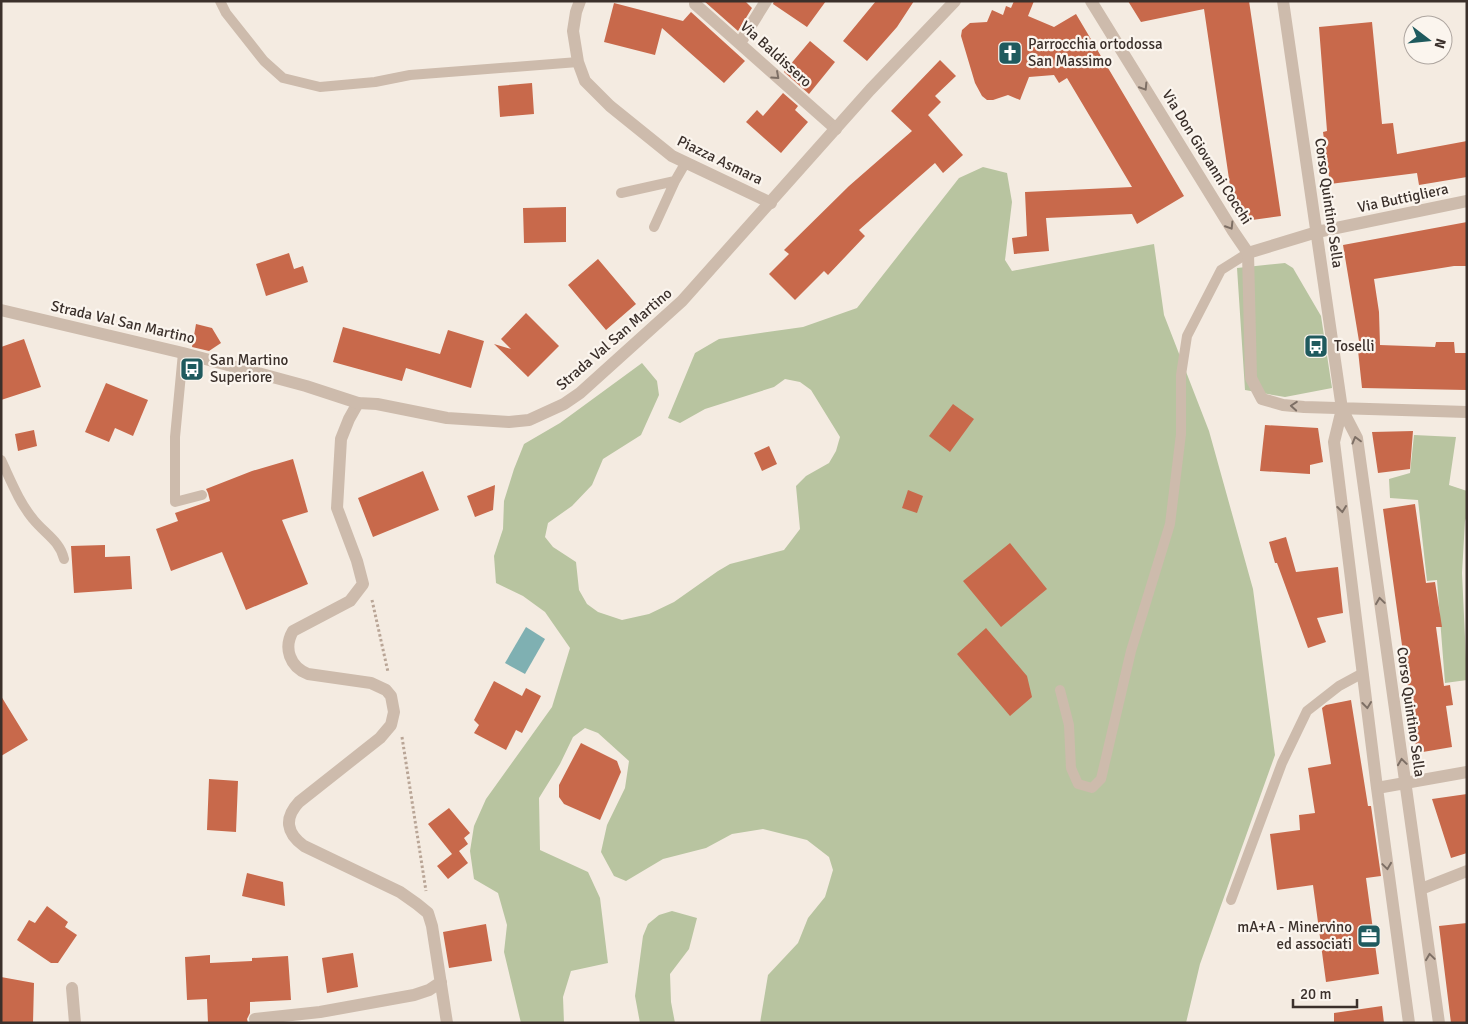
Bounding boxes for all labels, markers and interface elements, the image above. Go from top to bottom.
north arrow [1403,15,1453,65]
street label: Via Baldissero [736,17,816,91]
place label: Parrocchia ortodossa San Massimo [1028,35,1163,70]
text: N [1431,36,1450,50]
church icon: Parrocchia ortodossa San Massimo [997,40,1023,66]
one-way arrow [771,70,780,79]
one-way arrow [1138,82,1148,91]
street label: Via Don Giovanni Cocchi [1158,86,1256,228]
street label: Piazza Asmara [674,132,766,188]
street label: Corso Quintino Sella [1311,137,1347,269]
street label: Via Buttigliera [1356,180,1450,216]
one-way arrow [1223,220,1233,229]
street label: Strada Val San Martino [553,284,676,394]
street label: Strada Val San Martino [49,297,197,347]
bus stop icon: Toselli [1303,333,1329,359]
place label: Toselli [1334,337,1375,355]
place label: San Martino Superiore [210,351,289,386]
bus stop icon: San Martino Superiore [179,356,205,382]
one-way arrow [1289,401,1297,412]
one-way arrow [1351,436,1362,444]
one-way arrow [1336,505,1347,513]
one-way arrow [1375,596,1385,605]
street label: Corso Quintino Sella [1393,646,1429,778]
one-way arrow [1361,700,1371,709]
one-way arrow [1397,757,1408,765]
one-way arrow [1382,862,1392,870]
place label: mA+A - Minervino ed associati [1237,918,1352,953]
office icon: mA+A - Minervino ed associati [1356,923,1382,949]
one-way arrow [1426,953,1436,961]
scale bar [1293,976,1357,1008]
text: 20 m [1300,985,1331,1003]

